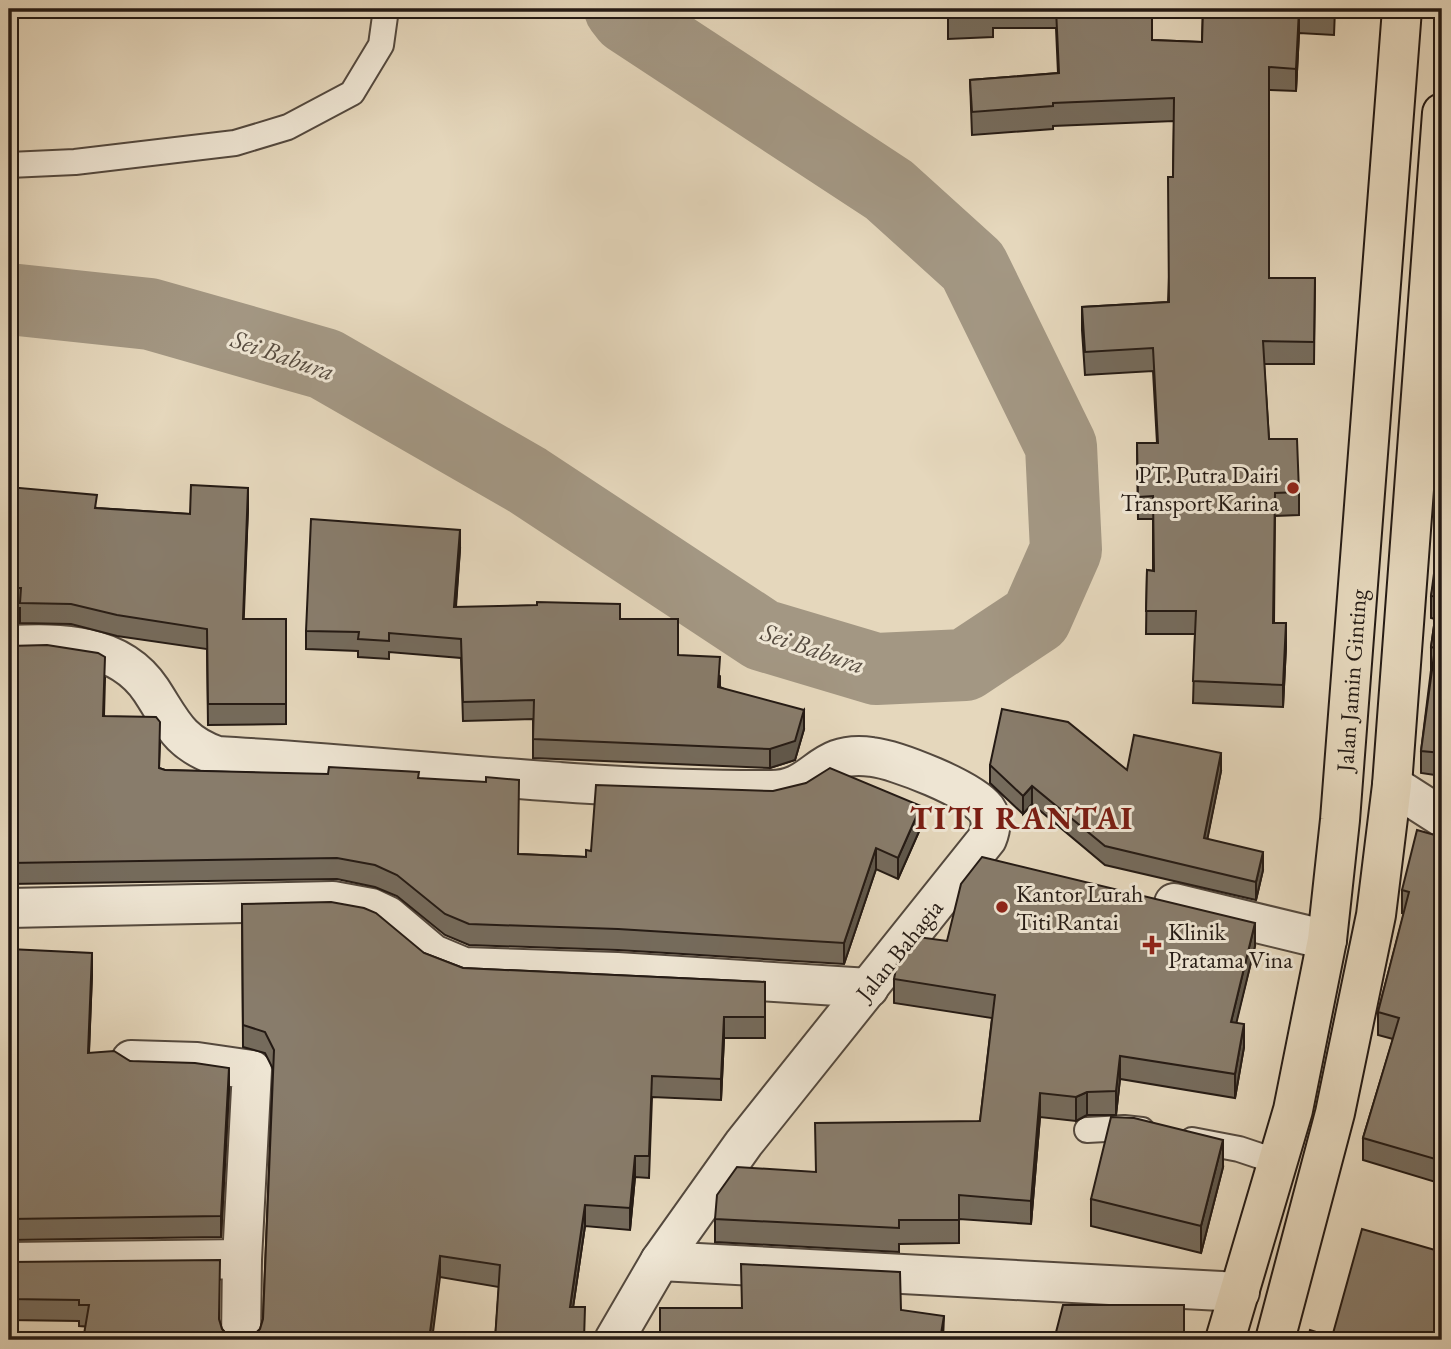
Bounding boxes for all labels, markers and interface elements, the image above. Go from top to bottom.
water label: Sei Babura [226,321,339,389]
place label: PT. Putra Dairi Transport Karina [1121,459,1279,518]
marker: PT. Putra Dairi Transport Karina [1285,480,1301,496]
street label: Jalan Jamin Ginting [1328,587,1373,775]
water label: Sei Babura [756,614,869,682]
district label: TITI RANTAI [910,797,1134,839]
place label: Kantor Lurah Titi Rantai [1016,878,1143,937]
street label: Jalan Bahagia [847,892,950,1009]
marker: Kantor Lurah Titi Rantai [994,899,1010,915]
place label: Klinik Pratama Vina [1168,916,1293,975]
marker: Klinik Pratama Vina [1142,935,1162,955]

